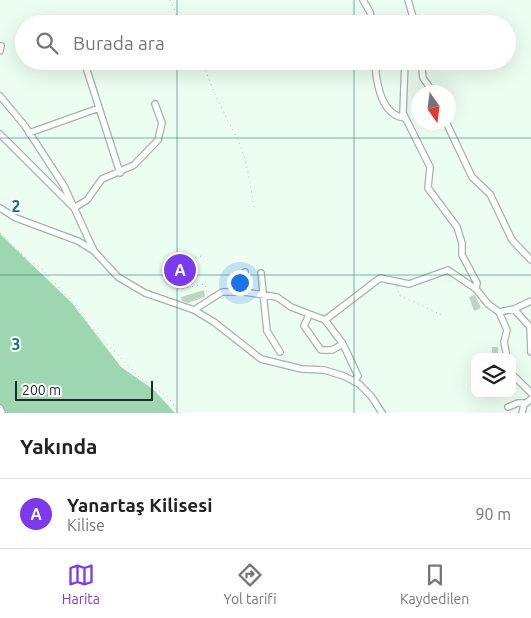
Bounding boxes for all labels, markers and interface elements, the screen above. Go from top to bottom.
search box [15,15,516,70]
icon: search [33,29,61,57]
text: Burada ara [73,32,165,54]
north arrow [411,85,456,130]
text: 2 [11,197,21,215]
pin: A [164,251,196,289]
your location [227,270,253,296]
text: 3 [11,335,21,353]
map controls [471,353,516,398]
button: layers [471,353,516,398]
scale bar [15,378,152,401]
text: 200 m [22,382,61,398]
text: Yakında [20,434,97,458]
text: Yanartaş Kilisesi [67,494,213,516]
text: A [30,505,42,523]
text: 90 m [475,505,511,523]
text: Kilise [67,516,105,534]
tab: Harita [62,561,100,607]
tab: Yol tarifi [223,561,277,607]
tab: Kaydedilen [400,561,469,607]

